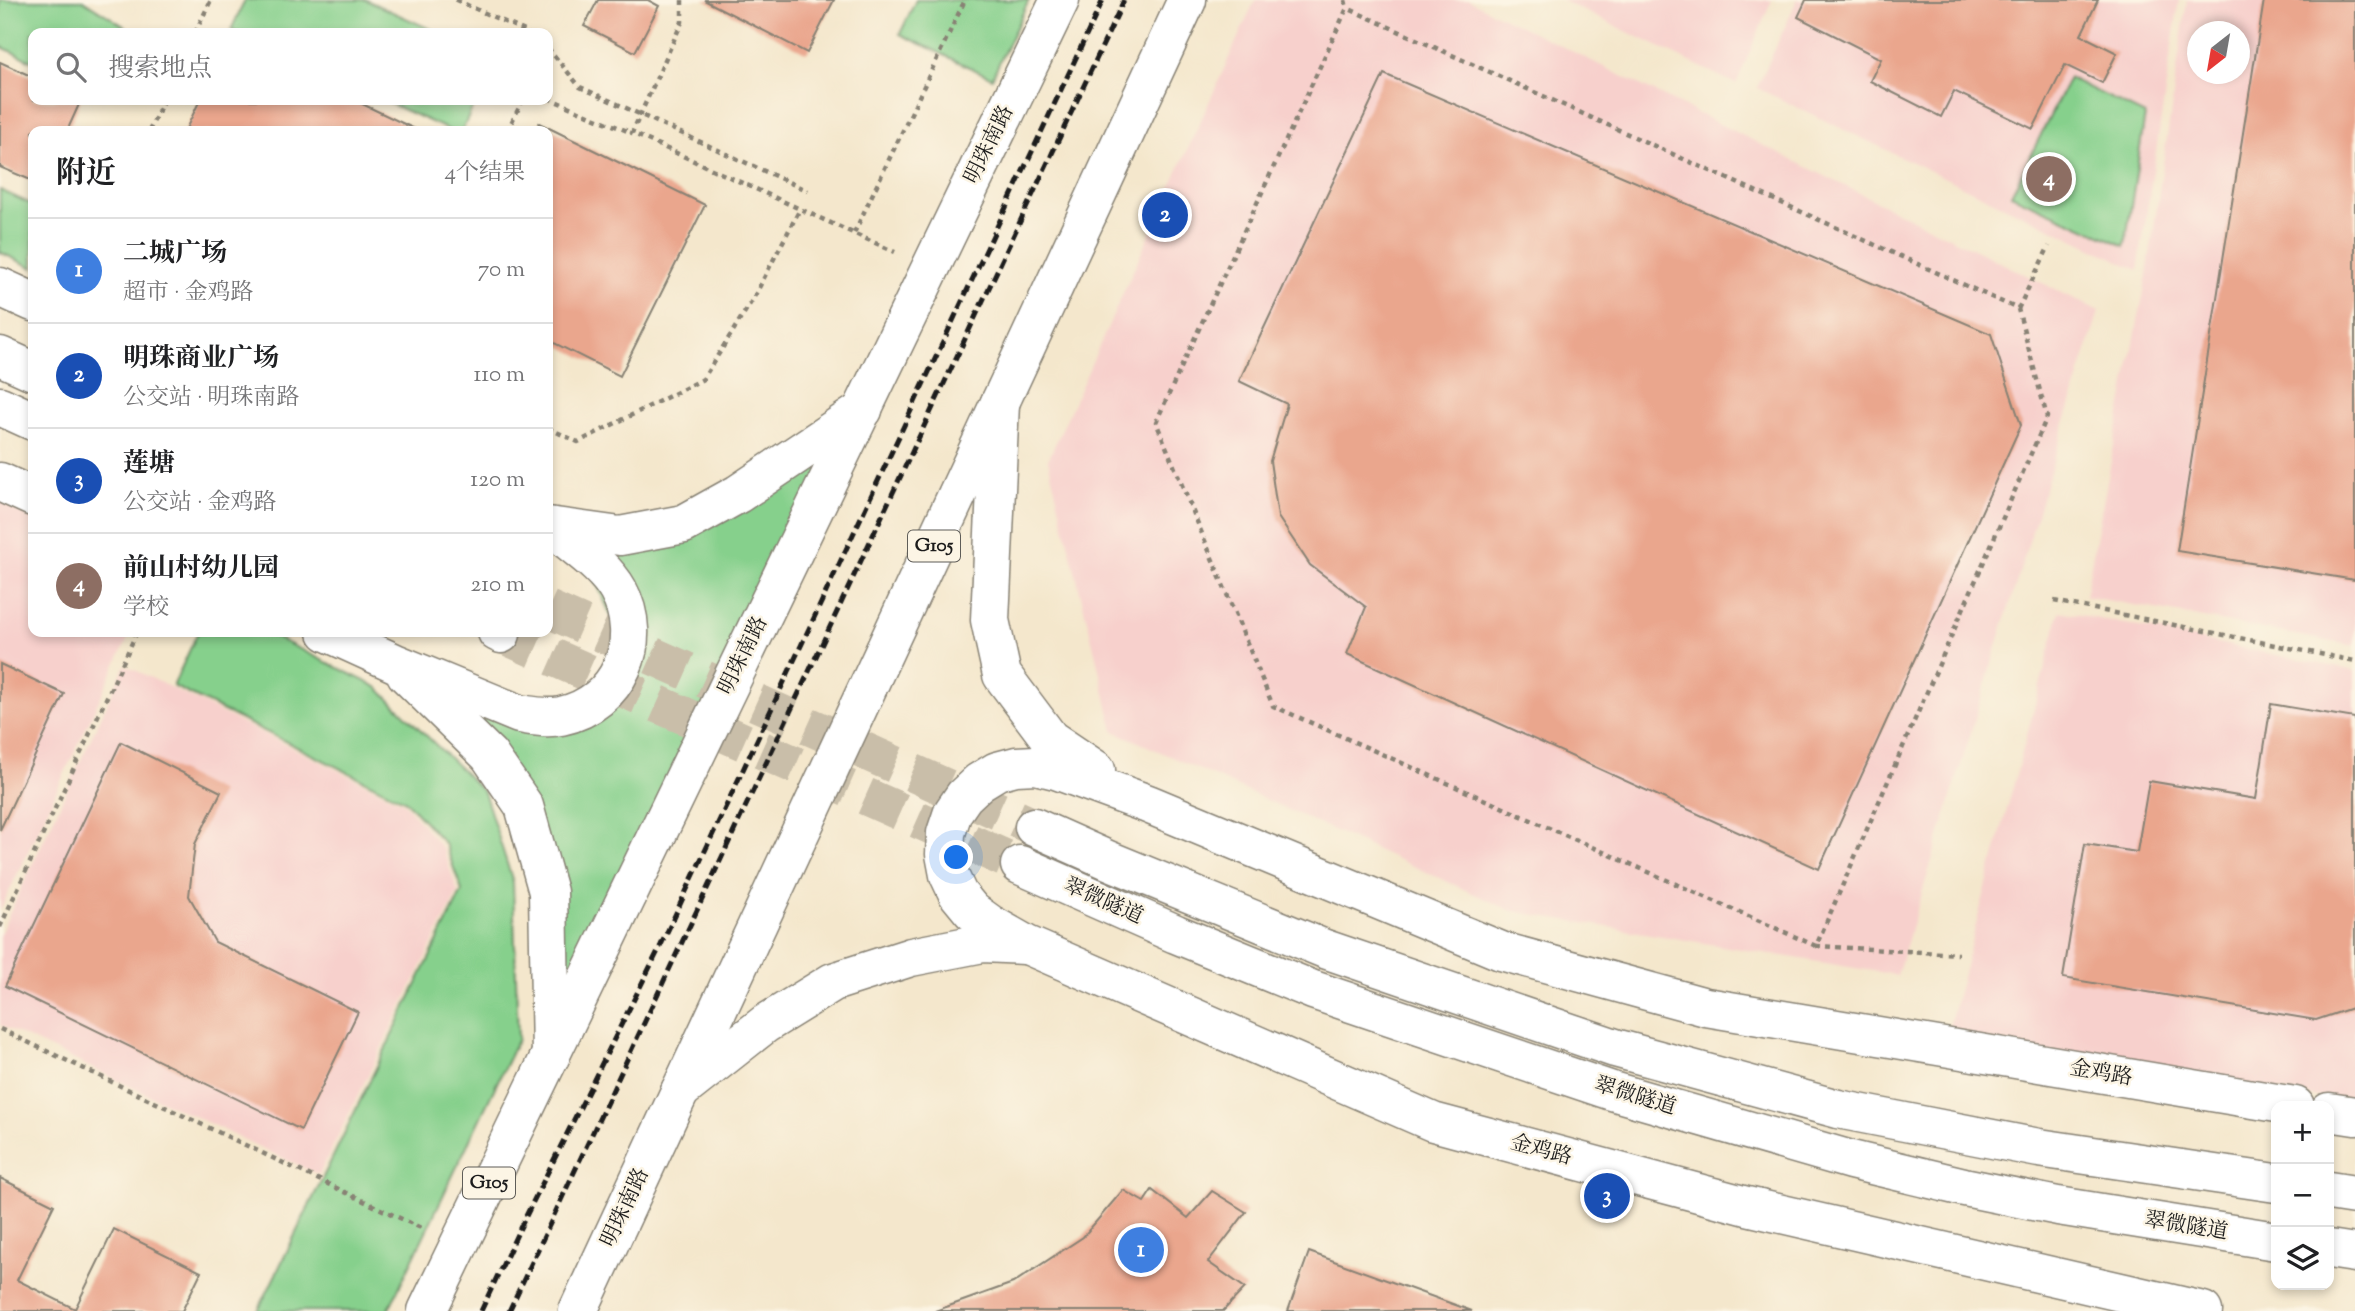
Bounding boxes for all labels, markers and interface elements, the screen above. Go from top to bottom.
north arrow [2187,21,2250,84]
search box [28,28,553,105]
icon: search [52,48,90,86]
text: 搜索地点 [108,51,212,88]
street label: 明珠南路 [958,101,1022,189]
text: 附近 [56,153,116,196]
pin: 4 [2026,153,2072,205]
text: 4个结果 [444,157,525,190]
pin: 2 [1142,189,1188,241]
text: 二城广场 [123,236,227,273]
text: 1 [75,254,83,287]
text: 70 m [478,254,525,287]
text: 超市 · 金鸡路 [123,277,254,310]
text: 明珠商业广场 [123,341,279,378]
text: 2 [74,359,84,392]
text: 110 m [474,359,525,392]
text: 公交站 · 明珠南路 [123,382,300,415]
text: 莲塘 [123,446,175,483]
text: 3 [74,464,84,497]
text: 120 m [470,464,525,497]
text: 公交站 · 金鸡路 [123,487,277,520]
road number: G105 [908,530,960,562]
text: 前山村幼儿园 [123,551,279,588]
text: 4 [73,569,85,602]
text: 210 m [471,569,525,602]
text: 学校 [123,592,169,625]
street label: 明珠南路 [712,612,776,700]
your location [939,840,973,874]
street label: 翠微隧道 [1059,871,1147,933]
street label: 金鸡路 [2067,1054,2135,1094]
street label: 翠微隧道 [1590,1070,1680,1124]
map controls [2271,1101,2334,1290]
button: + [2271,1101,2334,1164]
street label: 金鸡路 [1507,1128,1575,1174]
street label: 明珠南路 [595,1164,657,1252]
button: − [2271,1164,2334,1227]
road number: G105 [463,1168,515,1198]
pin: 3 [1584,1170,1630,1222]
street label: 翠微隧道 [2142,1206,2230,1248]
pin: 1 [1118,1224,1164,1276]
button: layers [2271,1227,2334,1290]

